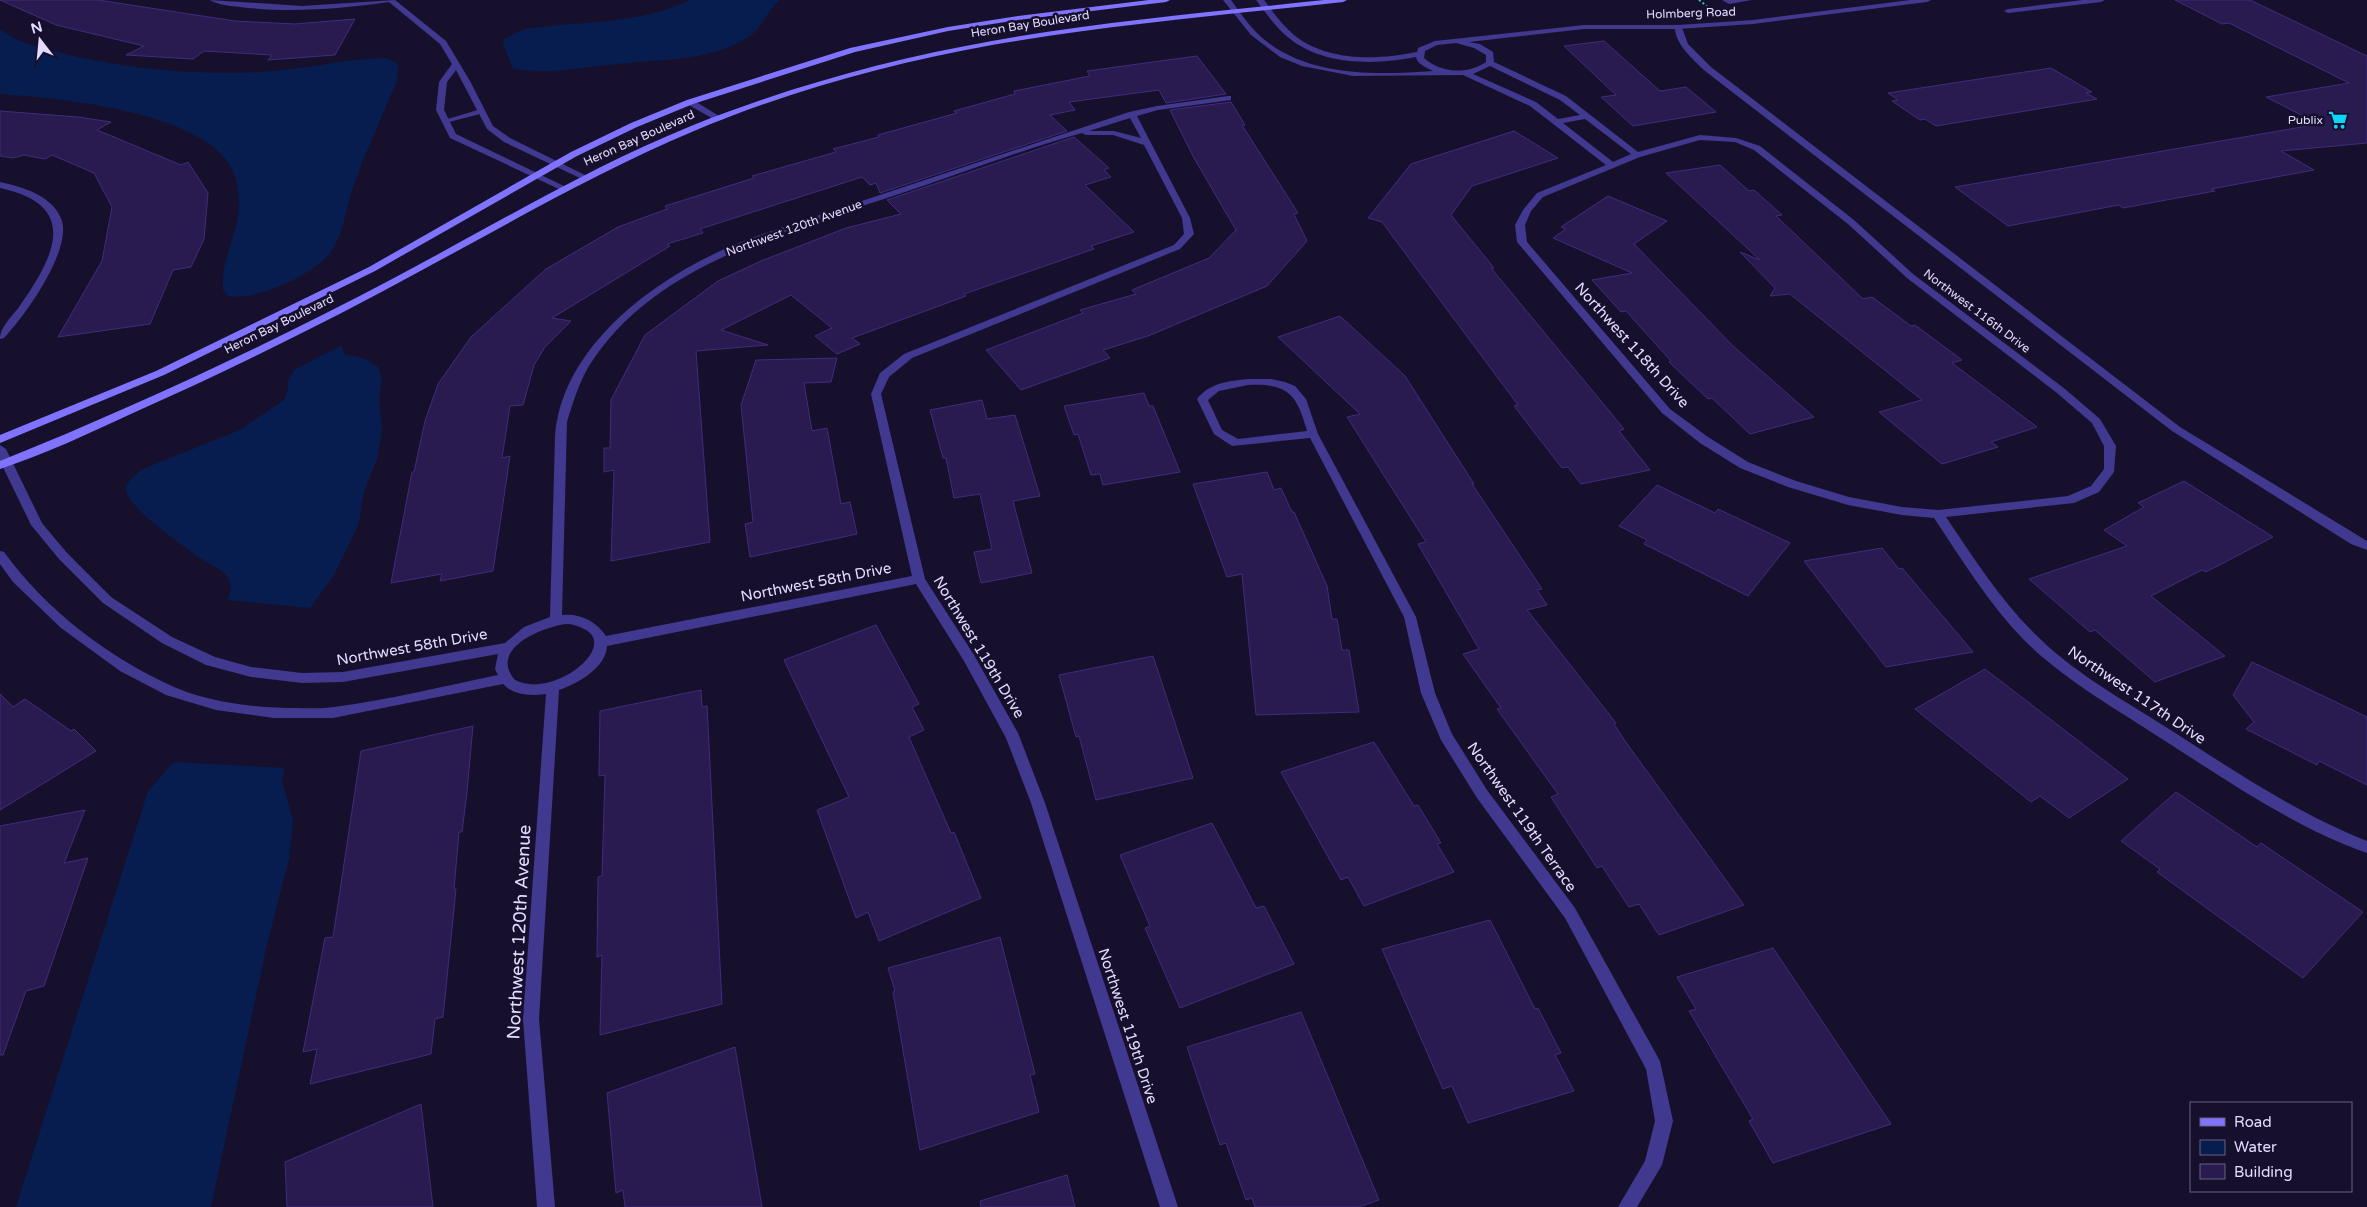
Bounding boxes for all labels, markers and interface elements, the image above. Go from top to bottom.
street label: Holmberg Road [1646,4,1736,22]
street label: Heron Bay Boulevard [970,8,1090,40]
north arrow [15,15,65,65]
text: N [29,18,44,38]
street label: Heron Bay Boulevard [581,107,697,169]
supermarket icon: Publix [2327,109,2349,131]
place label: Publix [2288,113,2323,127]
street label: Northwest 120th Avenue [724,197,864,259]
street label: Northwest 116th Drive [1921,266,2033,356]
street label: Northwest 118th Drive [1571,279,1693,411]
street label: Heron Bay Boulevard [222,291,336,357]
street label: Northwest 58th Drive [739,559,893,605]
street label: Northwest 119th Drive [929,573,1029,721]
street label: Northwest 58th Drive [335,625,489,669]
street label: Northwest 117th Drive [2065,642,2209,748]
street label: Northwest 119th Terrace [1463,739,1581,895]
street label: Northwest 120th Avenue [502,824,536,1040]
street label: Northwest 119th Drive [1094,946,1162,1106]
legend [2190,1102,2352,1192]
text: Road [2234,1113,2272,1131]
text: Water [2234,1138,2277,1156]
text: Building [2234,1163,2293,1181]

